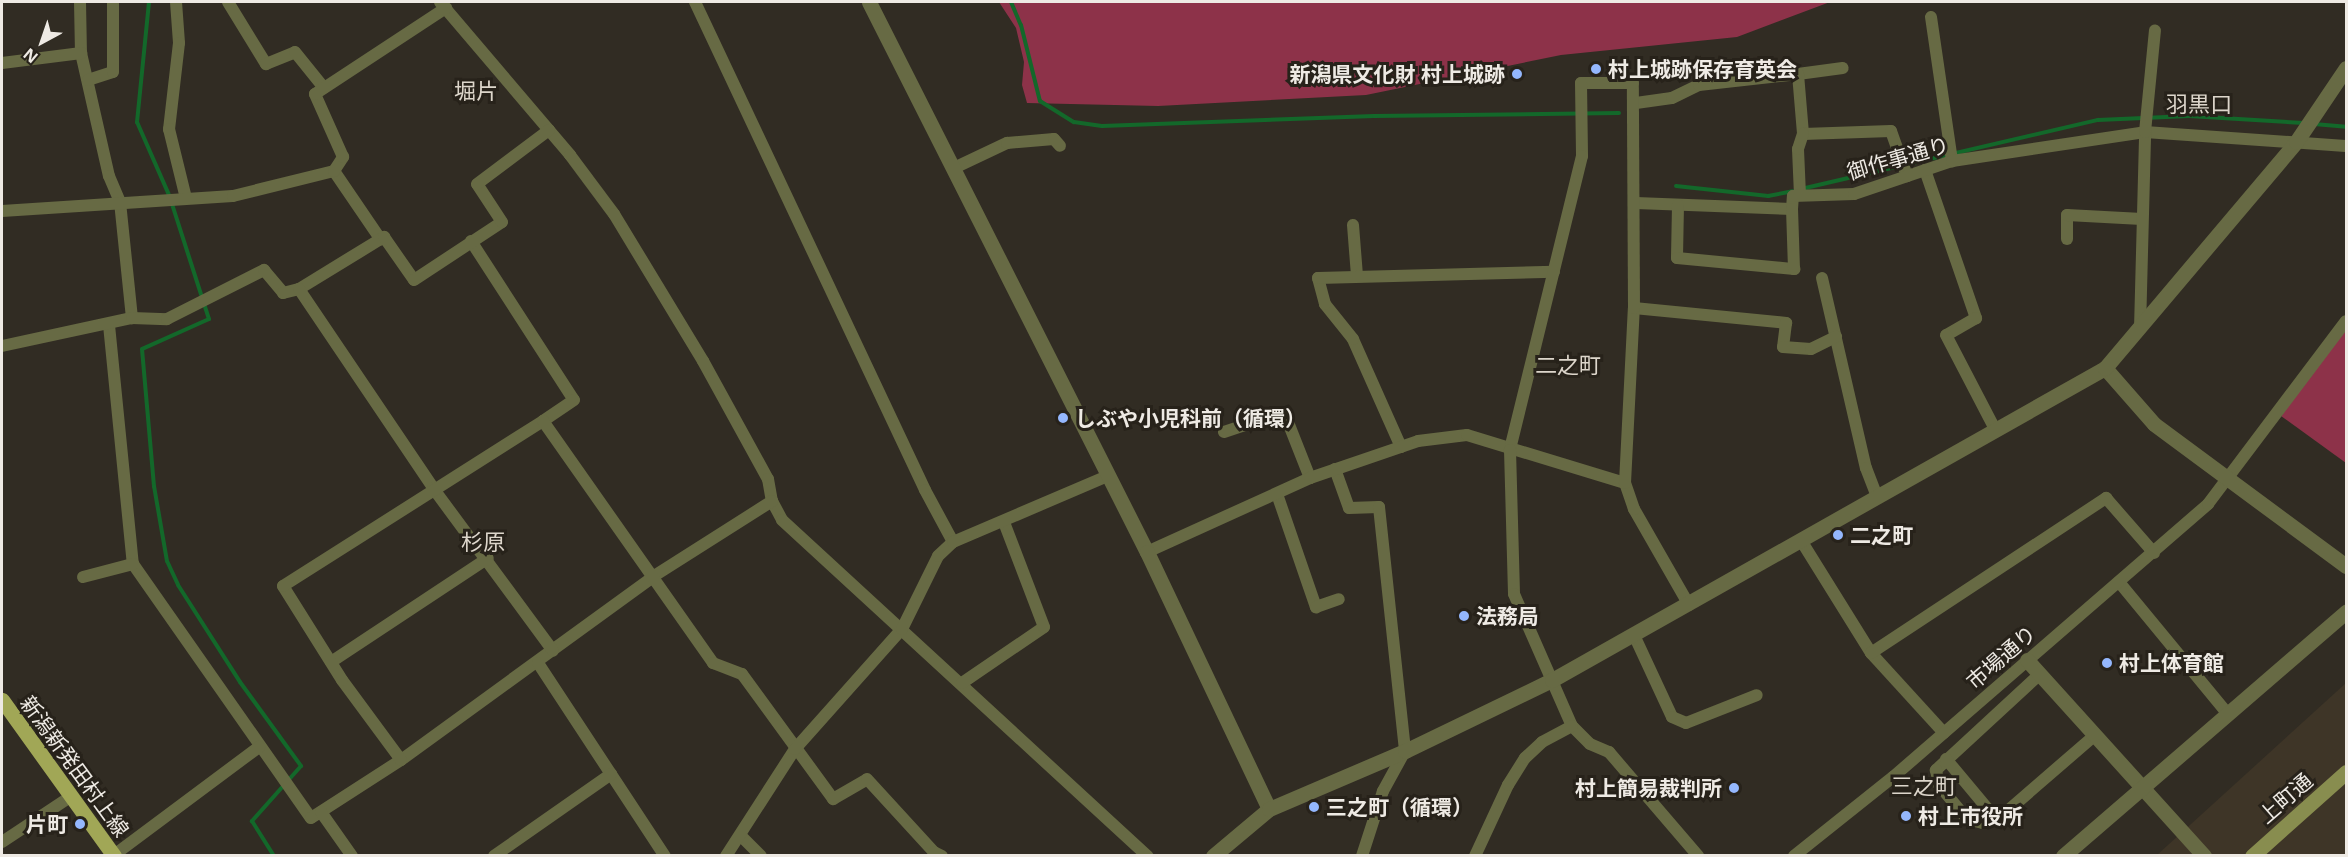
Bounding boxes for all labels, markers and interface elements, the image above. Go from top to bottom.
north arrow [12,12,72,72]
text: N [18,43,42,68]
place label: 村上城跡保存育英会 [1608,56,1797,82]
place label: 新潟県文化財 村上城跡 [1290,61,1505,87]
marker: 村上城跡保存育英会 [1589,62,1603,76]
marker: 新潟県文化財 村上城跡 [1510,67,1524,81]
district label: 堀片 [454,78,498,104]
district label: 羽黒口 [2166,91,2232,117]
street label: 御作事通り [1844,131,1952,185]
district label: 二之町 [1535,352,1601,378]
place label: しぶや小児科前（循環） [1075,405,1306,431]
marker: しぶや小児科前（循環） [1056,411,1070,425]
place label: 二之町 [1850,522,1913,548]
marker: 二之町 [1831,528,1845,542]
district label: 杉原 [461,529,505,555]
place label: 法務局 [1476,603,1539,629]
marker: 法務局 [1457,609,1471,623]
street label: 市場通り [1961,620,2041,694]
place label: 村上体育館 [2119,650,2224,676]
marker: 村上体育館 [2100,656,2114,670]
street label: 新潟新発田村上線 [15,691,135,841]
street label: 上町通 [2253,768,2317,828]
district label: 三之町 [1891,773,1957,799]
place label: 村上簡易裁判所 [1575,775,1722,801]
marker: 村上簡易裁判所 [1727,781,1741,795]
place label: 三之町（循環） [1326,794,1473,820]
marker: 三之町（循環） [1307,800,1321,814]
place label: 村上市役所 [1918,803,2023,829]
marker: 村上市役所 [1899,809,1913,823]
place label: 片町 [26,811,68,837]
marker: 片町 [73,817,87,831]

